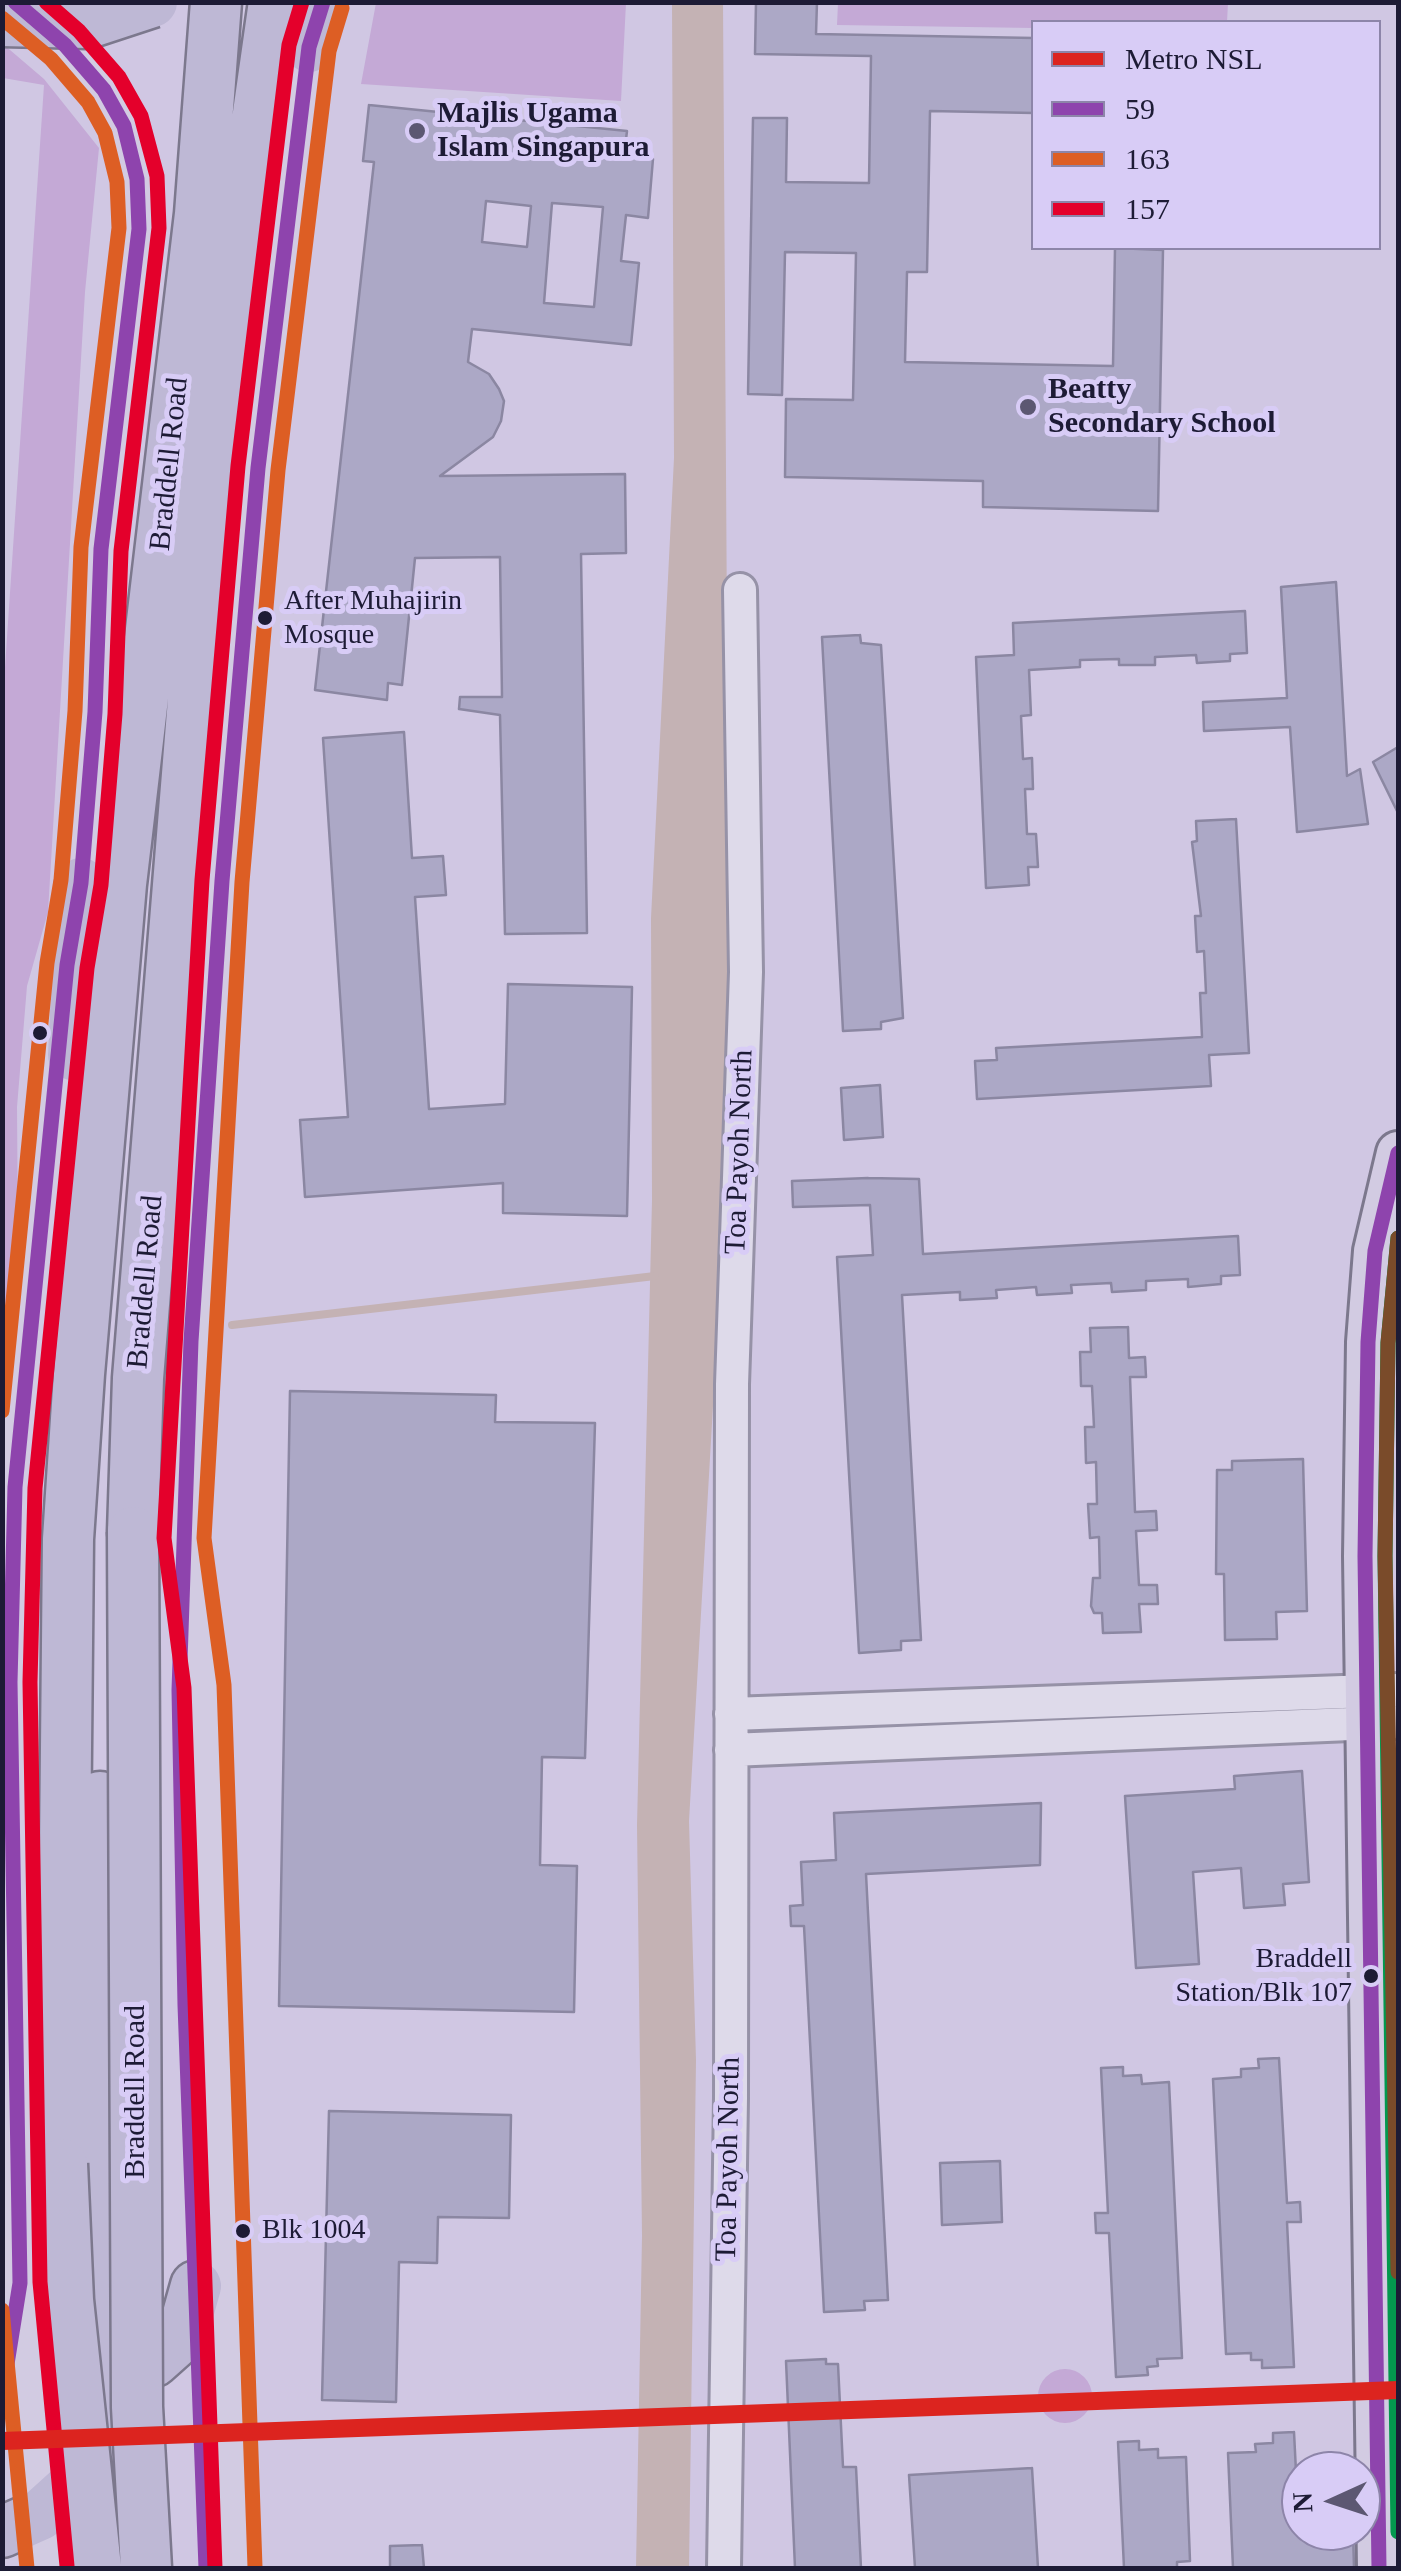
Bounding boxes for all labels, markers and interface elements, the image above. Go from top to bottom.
legend [1031,20,1381,250]
text: Metro NSL [1125,42,1263,75]
text: 59 [1125,92,1155,125]
place label: Majlis Ugama Islam Singapura [437,96,650,166]
marker: Majlis Ugama Islam Singapura [406,120,428,142]
text: 163 [1125,142,1170,175]
text: 157 [1125,192,1170,225]
place label: Beatty Secondary School [1048,372,1276,442]
street label: Braddell Road [143,376,197,552]
marker: Beatty Secondary School [1017,396,1039,418]
place label: After Muhajirin Mosque [284,585,462,651]
marker: After Muhajirin Mosque [255,608,275,628]
unlabelled marker [30,1023,50,1043]
street label: Toa Payoh North [718,1049,762,1255]
street label: Braddell Road [120,1194,172,1370]
place label: Braddell Station/Blk 107 [1175,1943,1352,2009]
marker: Braddell Station/Blk 107 [1361,1966,1381,1986]
street label: Braddell Road [118,2005,154,2179]
street label: Toa Payoh North [709,2056,749,2262]
place label: Blk 1004 [262,2214,365,2248]
marker: Blk 1004 [233,2221,253,2241]
north arrow [1281,2451,1381,2551]
text: N [1287,2492,1319,2513]

